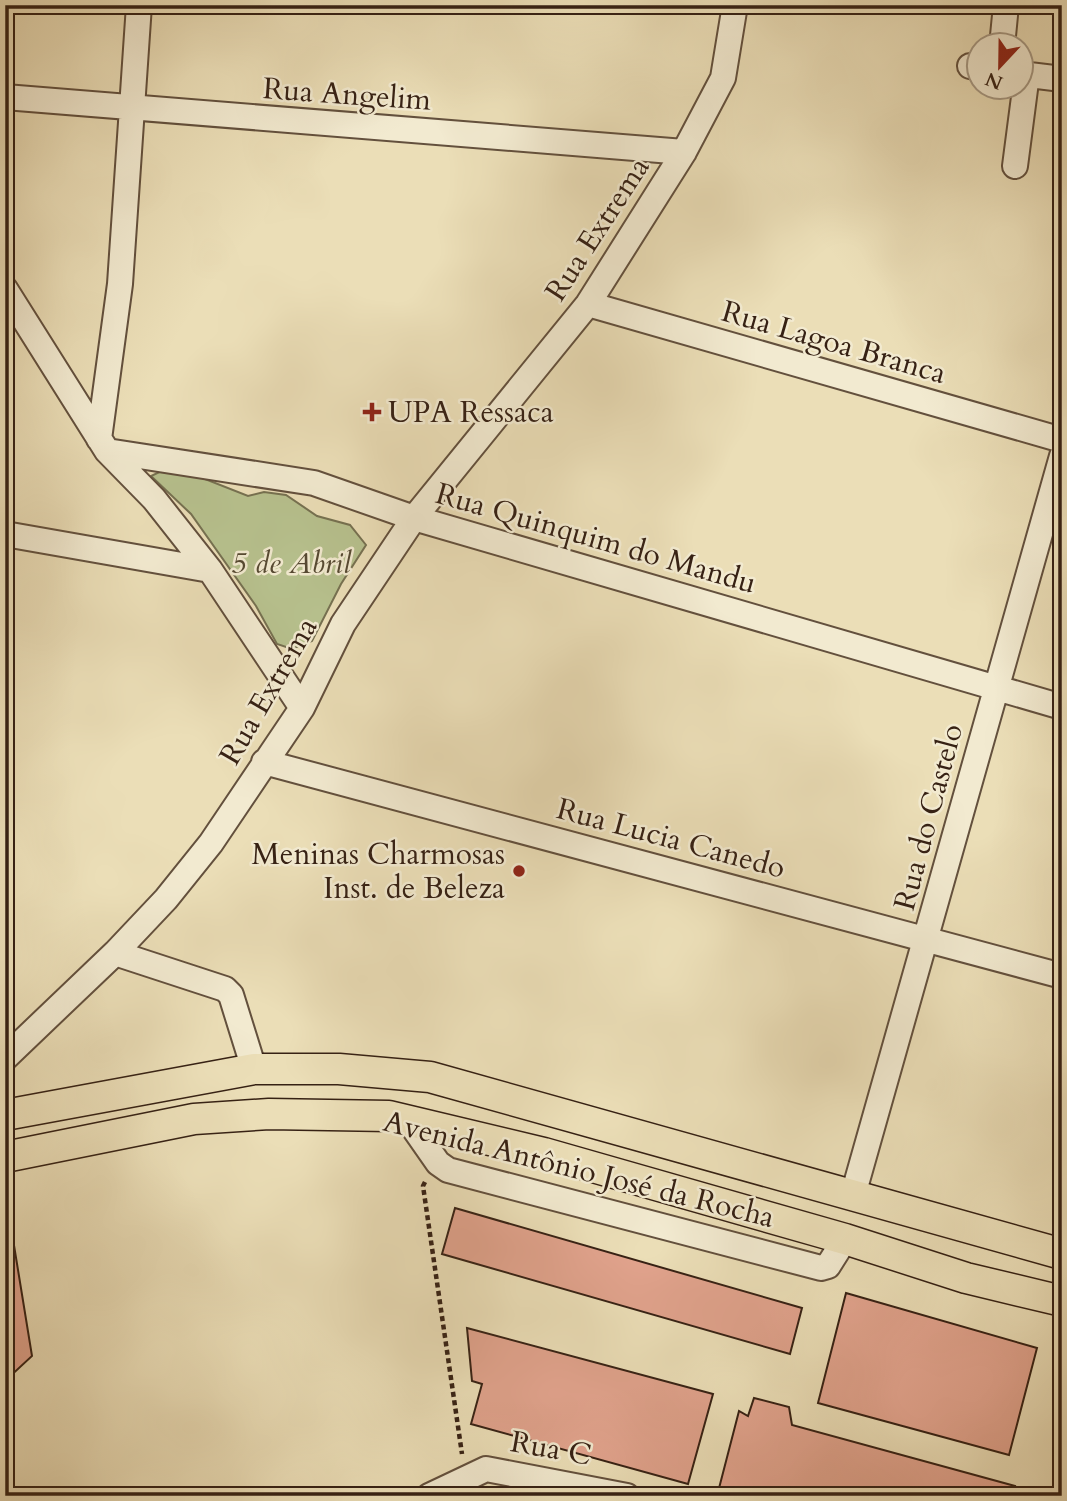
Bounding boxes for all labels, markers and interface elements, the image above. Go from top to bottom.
north arrow [965,32,1036,102]
text: N [981,66,1007,96]
street label: Rua Angelim [261,68,433,121]
street label: Rua Extrema [536,149,659,309]
street label: Rua Lagoa Branca [717,291,951,394]
place label: UPA Ressaca [388,392,554,433]
marker: UPA Ressaca [362,402,382,422]
street label: Rua Quinquim do Mandu [431,473,761,604]
park label: 5 de Abril [231,543,352,584]
street label: Rua Extrema [210,610,327,773]
street label: Rua do Castelo [884,719,973,915]
street label: Rua Lucia Canedo [552,788,790,889]
place label: Meninas Charmosas Inst. de Beleza [252,834,505,909]
marker: Meninas Charmosas Inst. de Beleza [511,863,527,879]
street label: Avenida Antônio José da Rocha [379,1101,779,1238]
street label: Rua C [507,1421,594,1476]

